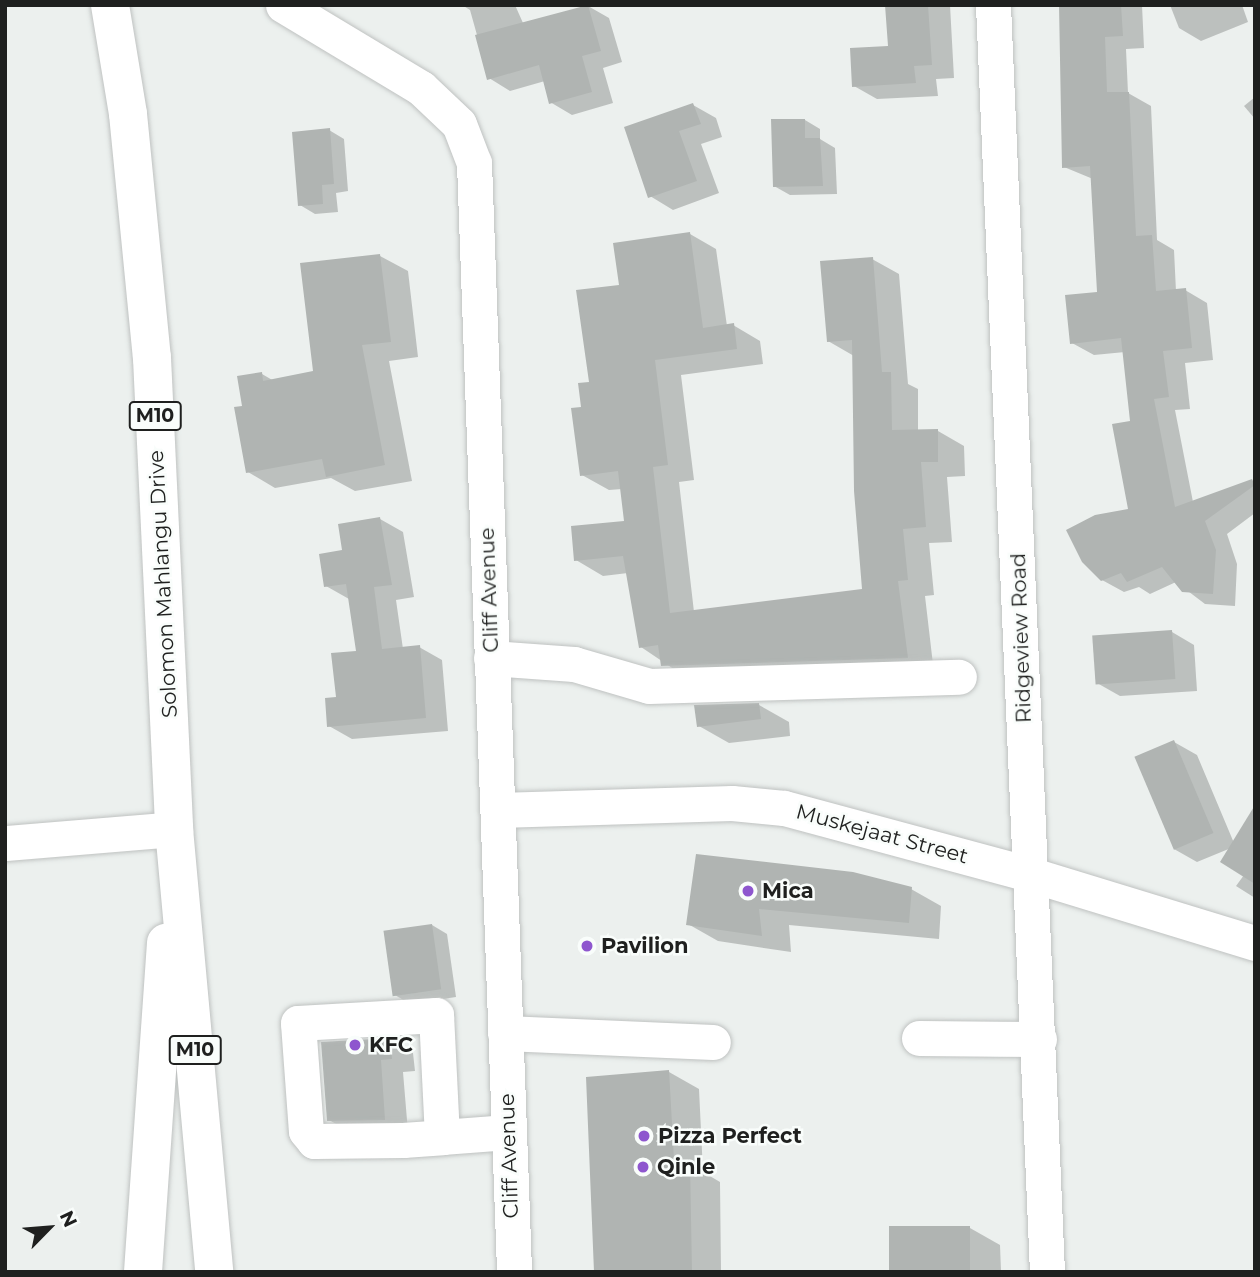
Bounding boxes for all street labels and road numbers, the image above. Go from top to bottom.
road number: M10 [129,400,181,432]
street label: Solomon Mahlangu Drive [143,450,183,718]
street label: Cliff Avenue [474,527,504,653]
street label: Ridgeview Road [1005,552,1037,724]
street label: Muskejaat Street [793,799,971,869]
road number: M10 [169,1034,221,1066]
street label: Cliff Avenue [494,1093,524,1219]

